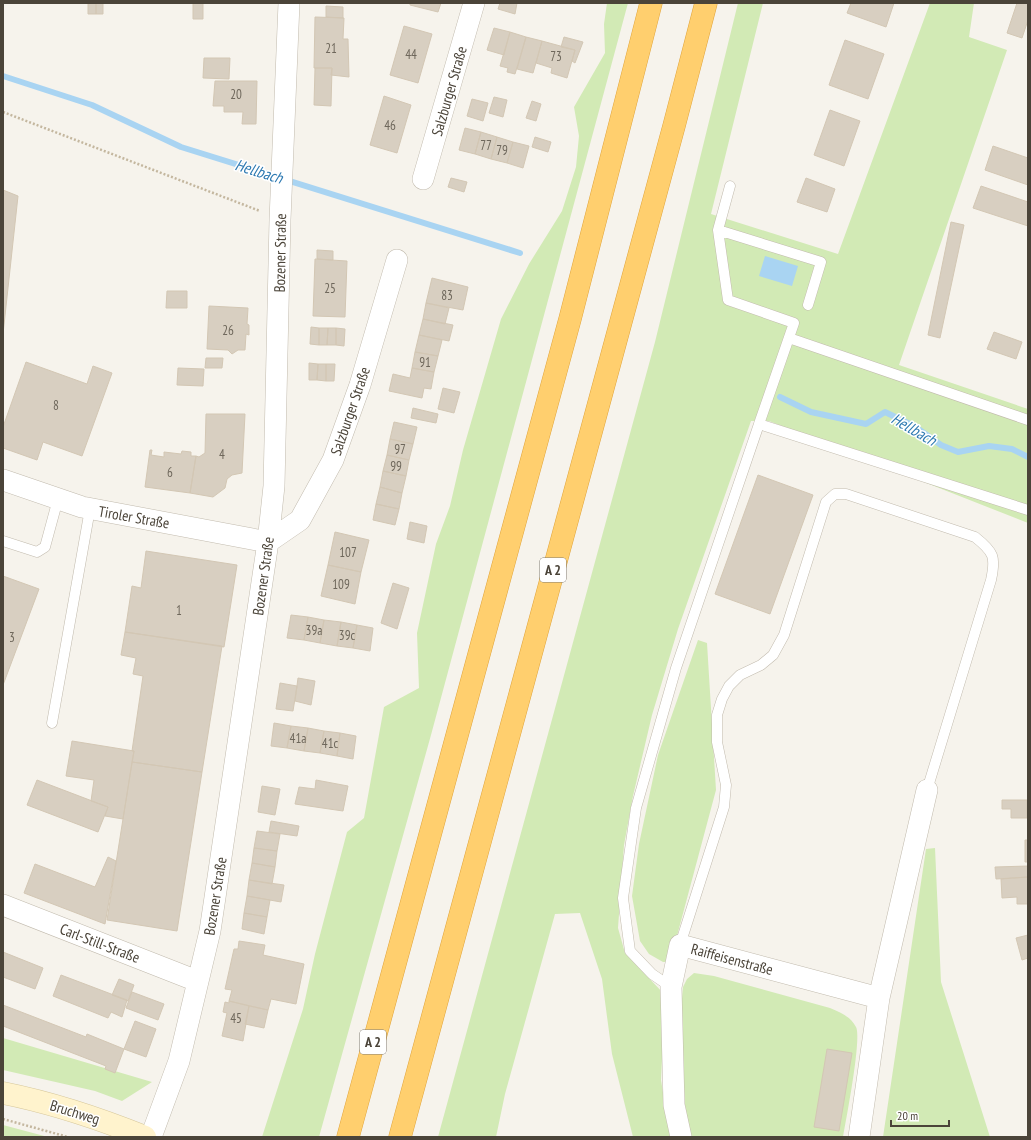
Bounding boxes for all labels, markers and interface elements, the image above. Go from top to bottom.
house number: 21 [325,40,337,57]
street label: Salzburger Straße [427,44,471,138]
house number: 44 [405,46,417,63]
house number: 73 [550,48,562,65]
house number: 20 [230,86,242,103]
house number: 46 [384,117,396,134]
house number: 77 [480,137,492,154]
house number: 79 [496,142,508,159]
water label: Hellbach [233,154,286,188]
street label: Bozener Straße [270,213,290,293]
house number: 25 [324,280,336,297]
house number: 83 [441,287,453,304]
house number: 26 [222,322,234,339]
house number: 91 [419,354,431,371]
street label: Salzburger Straße [326,364,374,458]
house number: 8 [53,397,59,414]
water label: Hellbach [888,408,941,450]
house number: 97 [394,441,406,458]
house number: 4 [219,446,225,463]
house number: 99 [390,458,402,475]
house number: 6 [167,464,173,481]
street label: Tiroler Straße [97,501,171,533]
street label: Bozener Straße [248,536,278,616]
house number: 107 [339,544,357,561]
road number: A 2 [540,558,566,582]
house number: 109 [332,576,350,593]
house number: 1 [176,602,182,619]
house number: 39a [306,622,322,639]
house number: 39c [339,627,356,644]
house number: 3 [9,629,15,646]
house number: 41a [290,730,306,747]
house number: 41c [322,735,339,752]
street label: Bozener Straße [199,855,231,937]
street label: Carl-Still-Straße [57,919,143,967]
street label: Raiffeisenstraße [689,939,775,979]
house number: 45 [230,1010,242,1027]
road number: A 2 [360,1030,386,1054]
street label: Bruchweg [48,1095,102,1129]
scale bar [891,1102,949,1128]
text: 20 m [897,1108,918,1123]

